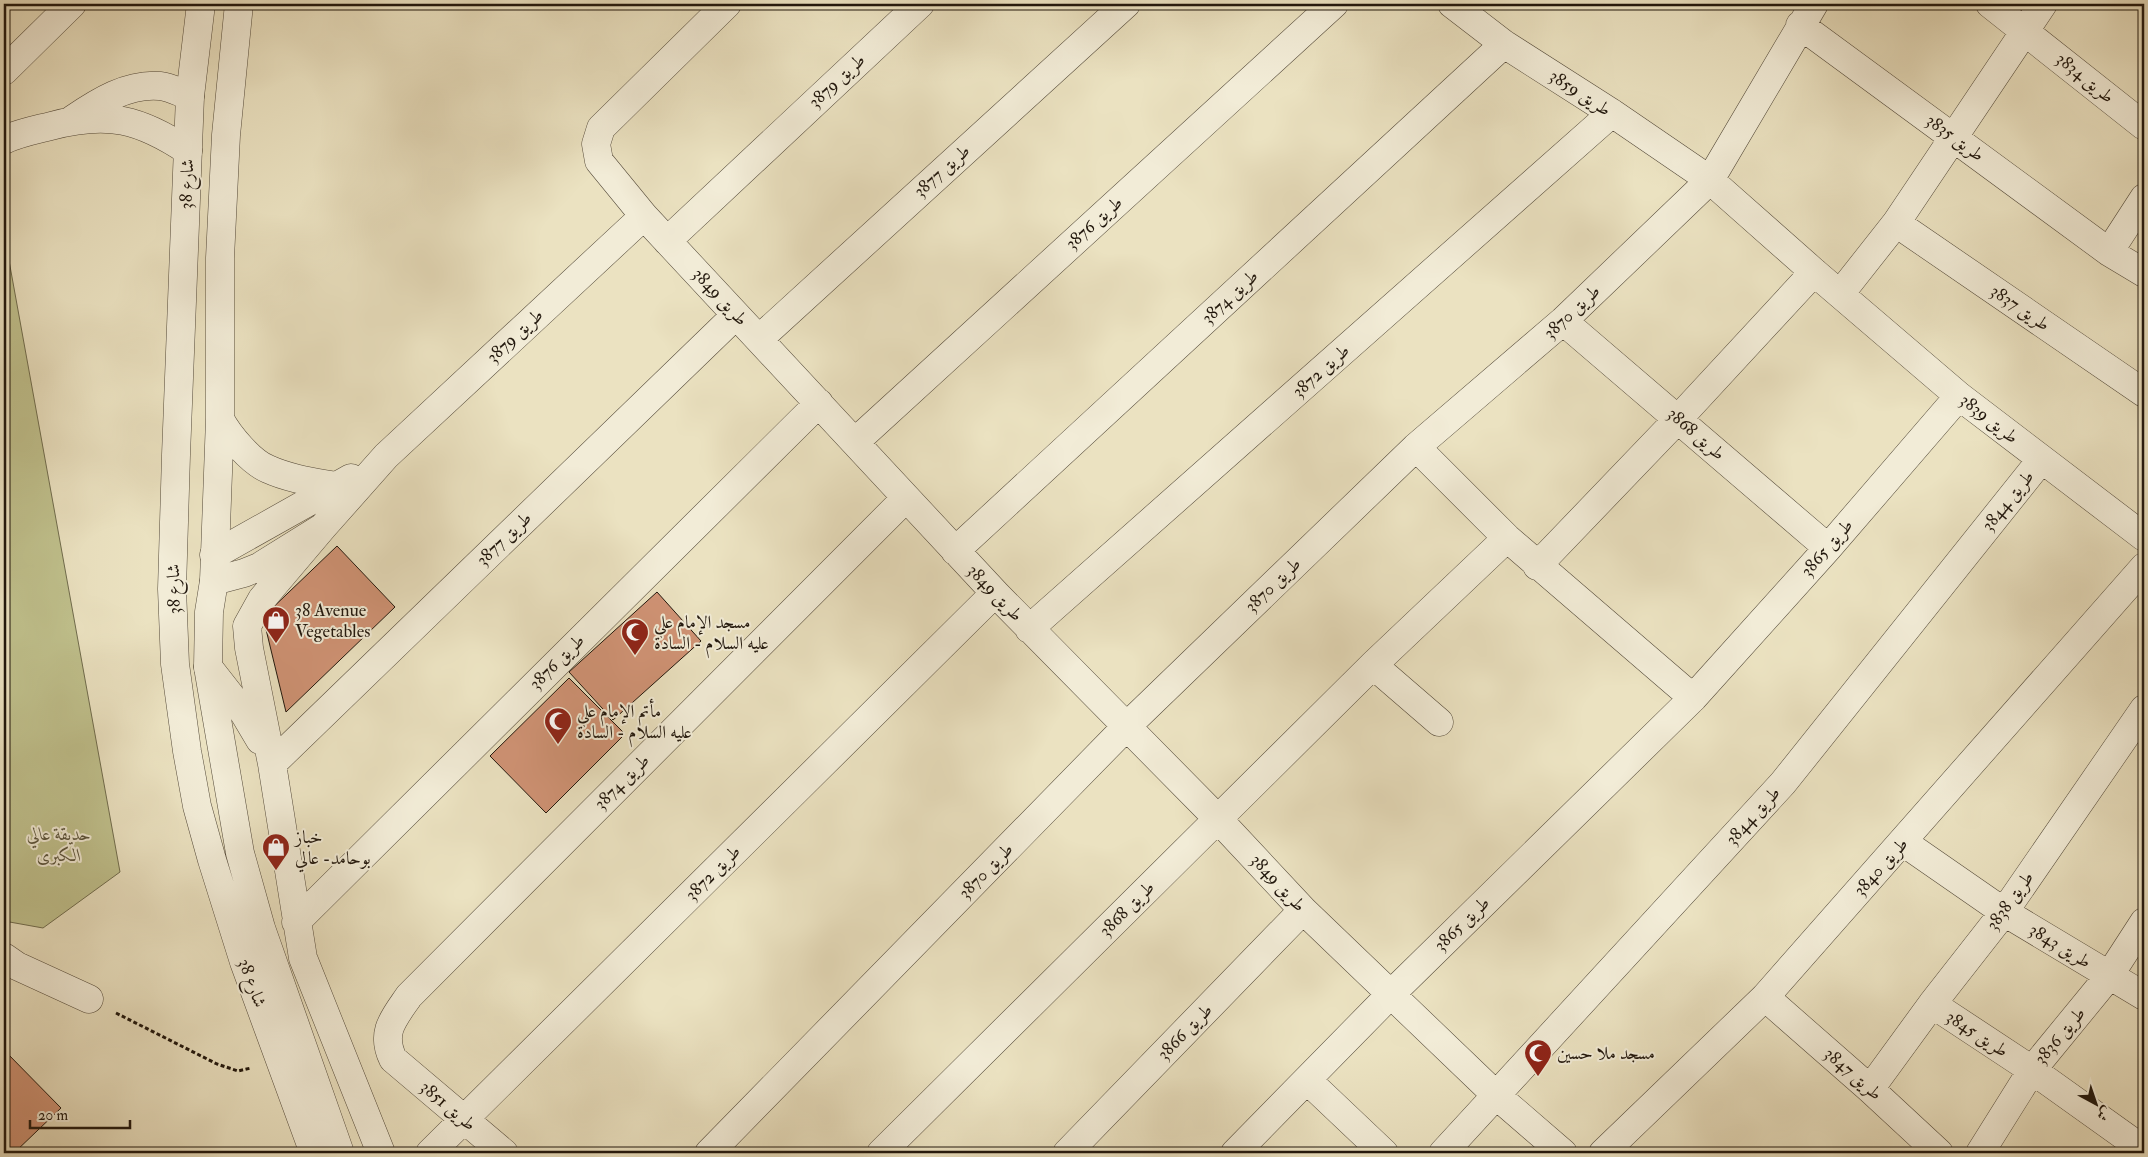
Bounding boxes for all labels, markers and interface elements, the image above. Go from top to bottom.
street label: طريق 3834 [2051,47,2119,109]
street label: طريق 3879 [804,49,870,113]
street label: طريق 3859 [1545,65,1615,121]
street label: طريق 3835 [1921,109,1989,167]
street label: طريق 3877 [909,139,975,203]
street label: شارع 38 [175,158,202,210]
street label: طريق 3876 [1061,191,1127,255]
street label: طريق 3849 [687,263,753,331]
street label: طريق 3874 [1197,265,1263,329]
street label: طريق 3870 [1539,280,1605,344]
street label: طريق 3837 [1986,280,2054,336]
street label: طريق 3879 [482,304,548,368]
street label: طريق 3872 [1287,339,1355,403]
street label: طريق 3839 [1955,389,2023,449]
street label: طريق 3868 [1662,402,1730,466]
street label: طريق 3844 [1977,466,2039,536]
street label: طريق 3877 [471,507,537,571]
street label: طريق 3865 [1796,514,1858,582]
street label: طريق 3870 [1240,553,1306,617]
street label: طريق 3849 [962,559,1028,627]
street label: شارع 38 [162,564,189,614]
place label: 38 Avenue Vegetables [295,599,370,643]
shop icon: 38 Avenue Vegetables [261,605,291,644]
place label: مسجد الإمام علي عليه السلام - السادة [654,611,769,659]
mosque icon: مسجد الإمام علي عليه السلام - السادة [620,617,650,656]
street label: طريق 3876 [524,629,590,695]
place label: مأتم الإمام علي عليه السلام - السادة [577,698,692,748]
mosque icon: مأتم الإمام علي عليه السلام - السادة [543,706,573,745]
street label: طريق 3874 [589,749,655,815]
street label: طريق 3844 [1721,782,1785,850]
park label: حديقة عالي الكبرى [27,823,91,867]
place label: خباز بوحامد- عالي [293,826,371,873]
shop icon: خباز بوحامد- عالي [261,832,291,871]
street label: طريق 3840 [1849,833,1913,901]
street label: طريق 3870 [954,838,1018,904]
street label: طريق 3872 [680,840,746,906]
street label: طريق 3849 [1245,849,1311,917]
street label: طريق 3838 [1981,867,2039,935]
street label: طريق 3868 [1094,876,1160,942]
street label: طريق 3865 [1429,892,1495,956]
street label: طريق 3843 [2025,918,2095,974]
street label: شارع 38 [230,955,271,1012]
street label: طريق 3866 [1152,999,1218,1065]
street label: طريق 3836 [2029,1003,2091,1069]
street label: طريق 3845 [1942,1005,2012,1063]
mosque icon: مسجد ملا حسين [1523,1038,1553,1077]
place label: مسجد ملا حسين [1557,1042,1655,1065]
street label: طريق 3847 [1819,1042,1887,1106]
street label: طريق 3851 [415,1076,481,1136]
north arrow [2070,1080,2120,1130]
scale bar [30,1097,130,1129]
text: ش [2093,1103,2115,1125]
text: 20 m [38,1106,68,1125]

